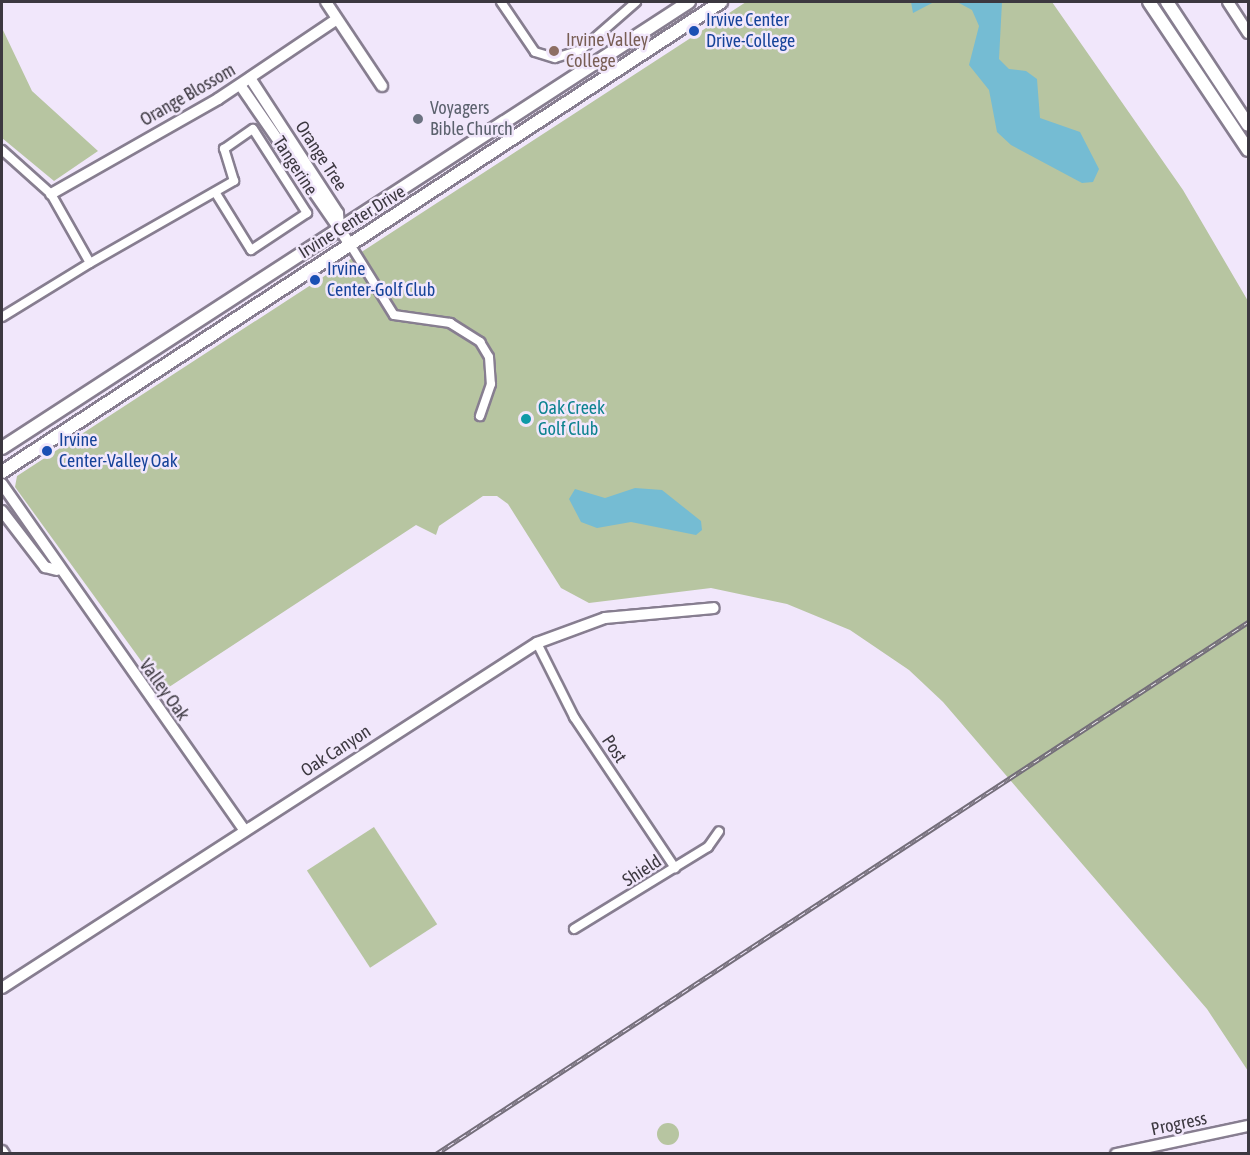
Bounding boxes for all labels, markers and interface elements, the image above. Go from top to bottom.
place label: Irvive Center Drive-College [706,10,795,52]
marker: Irvive Center Drive-College [687,24,701,38]
place label: Irvine Valley College [566,30,648,72]
marker: Irvine Valley College [547,44,561,58]
street label: Orange Blossom [137,59,239,131]
place label: Voyagers Bible Church [430,98,513,140]
marker: Voyagers Bible Church [411,112,425,126]
street label: Orange Tree [290,117,352,195]
street label: Tangerine [268,133,322,199]
street label: Irvine Center Drive [295,181,409,263]
place label: Irvine Center-Golf Club [327,259,435,302]
marker: Irvine Center-Golf Club [308,273,322,287]
place label: Oak Creek Golf Club [538,398,605,440]
marker: Oak Creek Golf Club [519,412,533,426]
place label: Irvine Center-Valley Oak [59,430,178,472]
marker: Irvine Center-Valley Oak [40,444,54,458]
street label: Valley Oak [134,655,194,725]
street label: Oak Canyon [297,720,375,782]
street label: Post [597,731,631,767]
street label: Shield [619,851,665,891]
street label: Progress [1149,1108,1209,1140]

